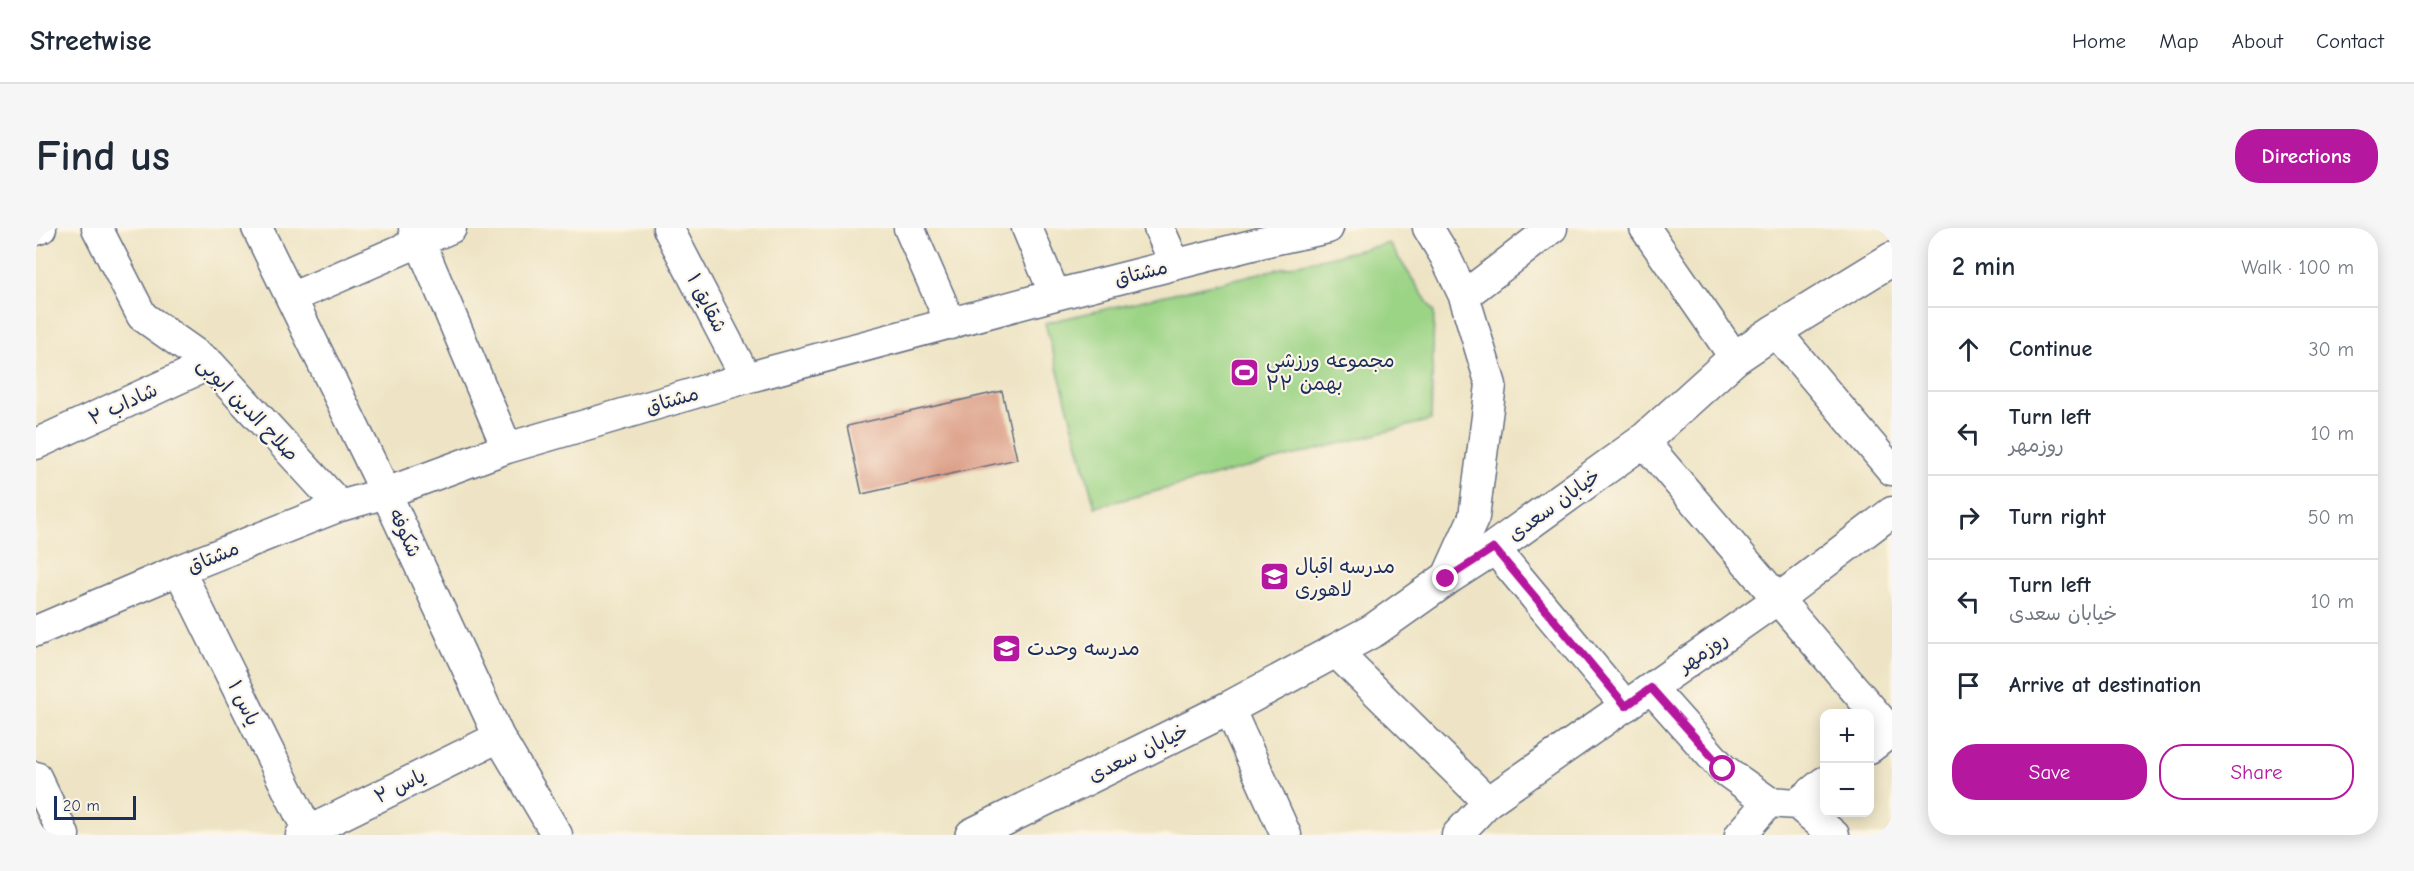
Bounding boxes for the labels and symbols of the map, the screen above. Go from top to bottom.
street label: مشتاق [1112,255,1170,291]
street label: شقایق ۱ [682,270,732,336]
place label: مجموعه ورزشی ۲۲ بهمن [1266,349,1395,395]
street label: صلاح الدین ابوبی [191,352,303,467]
sports icon: مجموعه ورزشی ۲۲ بهمن [1229,356,1261,388]
street label: شاداب ۲ [85,378,161,430]
street label: مشتاق [643,381,701,419]
street label: خیابان سعدی [1503,464,1605,546]
street label: شکوفه [384,505,426,561]
street label: مشتاق [184,536,242,578]
place label: مدرسه اقبال لاهوری [1295,555,1395,601]
school or university icon: مدرسه اقبال لاهوری [1258,561,1290,593]
route end [1432,565,1458,591]
street label: روزمهر [1672,627,1732,678]
school or university icon: مدرسه وحدت [990,632,1022,664]
place label: مدرسه وحدت [1027,637,1140,660]
street label: یاس ۱ [223,677,265,729]
street label: خیابان سعدی [1084,719,1192,787]
route start [1709,755,1735,781]
street label: یاس ۲ [371,764,429,808]
scale bar [54,793,136,820]

